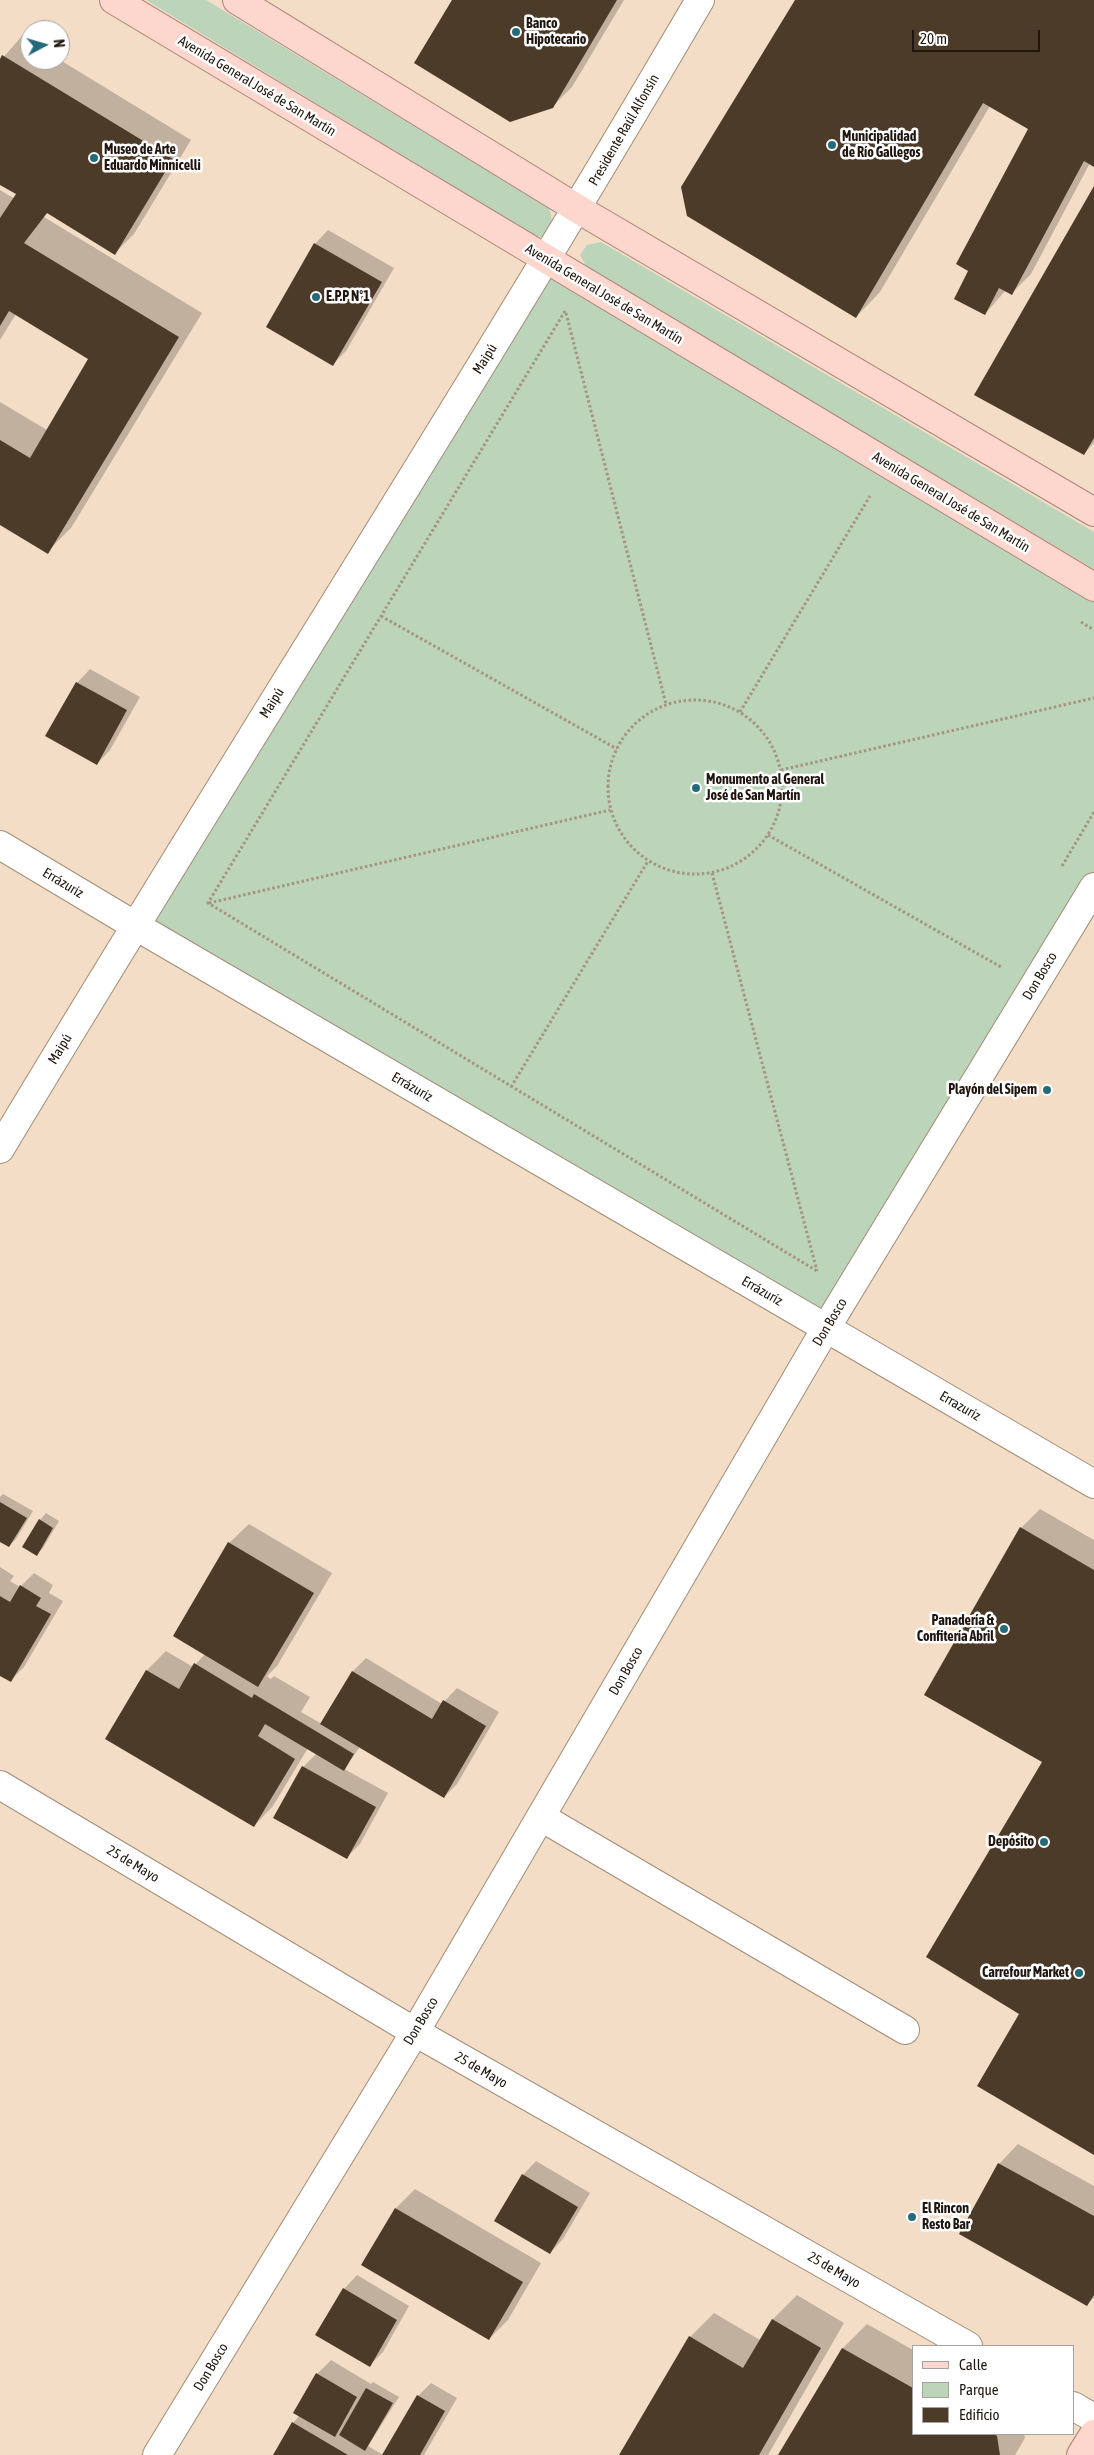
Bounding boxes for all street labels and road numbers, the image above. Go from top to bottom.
street label: Avenida General José de San Martín [175,32,339,140]
street label: Presidente Raúl Alfonsín [585,71,663,189]
street label: Avenida General José de San Martín [522,240,686,348]
street label: Maipú [469,341,501,377]
street label: Avenida General José de San Martín [869,448,1033,556]
street label: Maipú [256,685,288,721]
street label: Errázuriz [40,864,86,902]
street label: Don Bosco [1019,949,1061,1003]
street label: Maipú [44,1031,76,1067]
street label: Errázuriz [388,1069,436,1105]
street label: Errázuriz [738,1273,786,1309]
street label: Don Bosco [809,1295,851,1349]
street label: Errazuriz [936,1388,984,1424]
street label: Don Bosco [605,1644,647,1698]
street label: 25 de Mayo [104,1842,162,1886]
street label: Don Bosco [400,1994,442,2048]
street label: 25 de Mayo [452,2048,510,2092]
street label: 25 de Mayo [805,2248,863,2292]
street label: Don Bosco [190,2340,232,2394]

